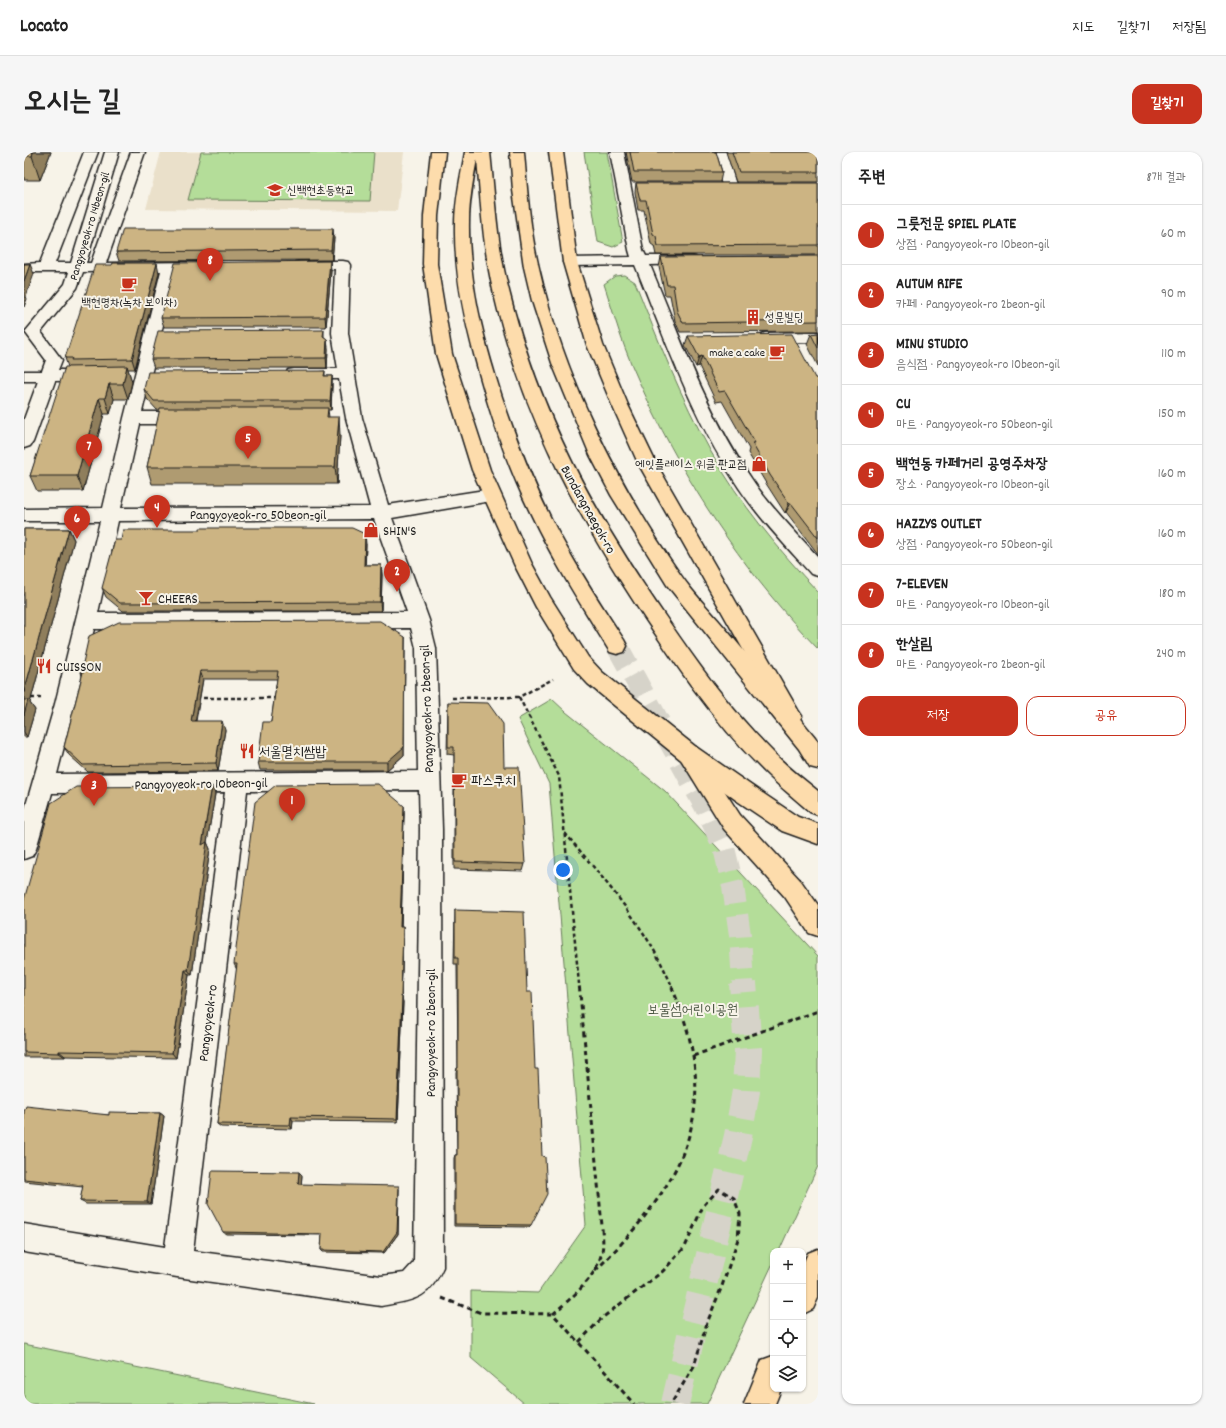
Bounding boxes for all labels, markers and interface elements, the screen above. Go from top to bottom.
text: Locato [20,14,68,41]
text: 지도 [1072,18,1094,38]
text: 길찾기 [1116,18,1150,38]
text: 저장됨 [1172,18,1206,38]
text: 오시는 길 [24,84,121,124]
button: 길찾기 [1132,84,1202,124]
text: 주변 [858,167,885,191]
text: 8개 결과 [1146,169,1186,188]
street label: Pangyoyeok-ro 14beon-gil [66,170,115,283]
school or university icon: 신백현초등학교 [266,181,284,199]
place label: 신백현초등학교 [287,183,355,200]
text: 그릇전문 SPIEL PLATE [896,214,1016,236]
text: 1 [870,225,872,244]
text: 60 m [1161,225,1186,244]
text: 상점 · Pangyoyeok-ro 10beon-gil [896,236,1049,255]
pin: 8 [197,248,223,281]
text: AUTUM RIFE [896,274,962,296]
cafe icon: 백현명차(녹차 보이차) [120,275,138,293]
text: 2 [868,285,874,304]
text: 90 m [1161,285,1186,304]
place label: 백현명차(녹차 보이차) [81,295,177,312]
text: 카페 · Pangyoyeok-ro 2beon-gil [896,296,1045,315]
building icon: 성문빌딩 [744,308,762,326]
place label: 성문빌딩 [765,310,804,327]
text: MINU STUDIO [896,334,968,356]
cafe icon: make a cake [768,343,786,361]
place label: make a cake [709,345,765,362]
text: 3 [868,345,874,364]
text: 110 m [1161,345,1186,364]
text: 음식점 · Pangyoyeok-ro 10beon-gil [896,356,1060,375]
text: CU [896,394,911,416]
text: 4 [868,405,874,424]
text: 150 m [1158,405,1186,424]
text: 마트 · Pangyoyeok-ro 50beon-gil [896,416,1053,435]
pin: 5 [235,426,261,459]
pin: 7 [76,434,102,467]
text: 백현동 카페거리 공영주차장 [896,454,1048,476]
shop icon: 에잇플레이스 위클 판교점 [750,455,768,473]
place label: 에잇플레이스 위클 판교점 [635,457,747,474]
street label: Bundangnaegok-ro [555,462,620,558]
text: 5 [868,465,874,484]
text: 160 m [1158,465,1186,484]
text: 장소 · Pangyoyeok-ro 10beon-gil [896,476,1049,495]
pin: 4 [144,495,170,528]
pin: 6 [64,506,90,539]
street label: Pangyoyeok-ro 50beon-gil [190,506,327,526]
text: HAZZYS OUTLET [896,514,981,536]
shop icon: SHIN'S [362,521,380,539]
place label: SHIN'S [383,522,417,542]
text: 6 [868,525,874,544]
text: 160 m [1158,525,1186,544]
text: 상점 · Pangyoyeok-ro 50beon-gil [896,536,1053,555]
pin: 2 [384,559,410,592]
text: 7-ELEVEN [896,574,948,596]
text: 7 [869,585,873,604]
text: 180 m [1159,585,1186,604]
bar icon: CHEERS [137,589,155,607]
place label: CHEERS [158,590,198,610]
text: 마트 · Pangyoyeok-ro 10beon-gil [896,596,1049,615]
text: 한살림 [896,634,932,656]
street label: Pangyoyeok-ro 2beon-gil [416,644,440,773]
text: 8 [868,645,874,664]
text: 240 m [1156,645,1186,664]
text: 마트 · Pangyoyeok-ro 2beon-gil [896,656,1045,675]
restaurant icon: CUISSON [35,657,53,675]
place label: CUISSON [56,658,101,678]
button: 저장 [858,696,1018,736]
button: 공유 [1026,696,1186,736]
restaurant icon: 서울멸치쌈밥 [238,742,256,760]
place label: 서울멸치쌈밥 [259,743,327,763]
cafe icon: 파스쿠치 [450,771,468,789]
place label: 파스쿠치 [471,772,516,792]
pin: 3 [81,773,107,806]
street label: Pangyoyeok-ro 10beon-gil [134,774,268,796]
pin: 1 [279,788,305,821]
your location [553,860,573,880]
street label: Pangyoyeok-ro 2beon-gil [422,968,442,1097]
street label: Pangyoyeok-ro [194,984,224,1063]
park label: 보물섬어린이공원 [648,1001,738,1021]
map controls [770,1248,806,1392]
button: + [770,1248,806,1284]
button: − [770,1284,806,1320]
button: locate [770,1320,806,1356]
button: layers [770,1356,806,1392]

